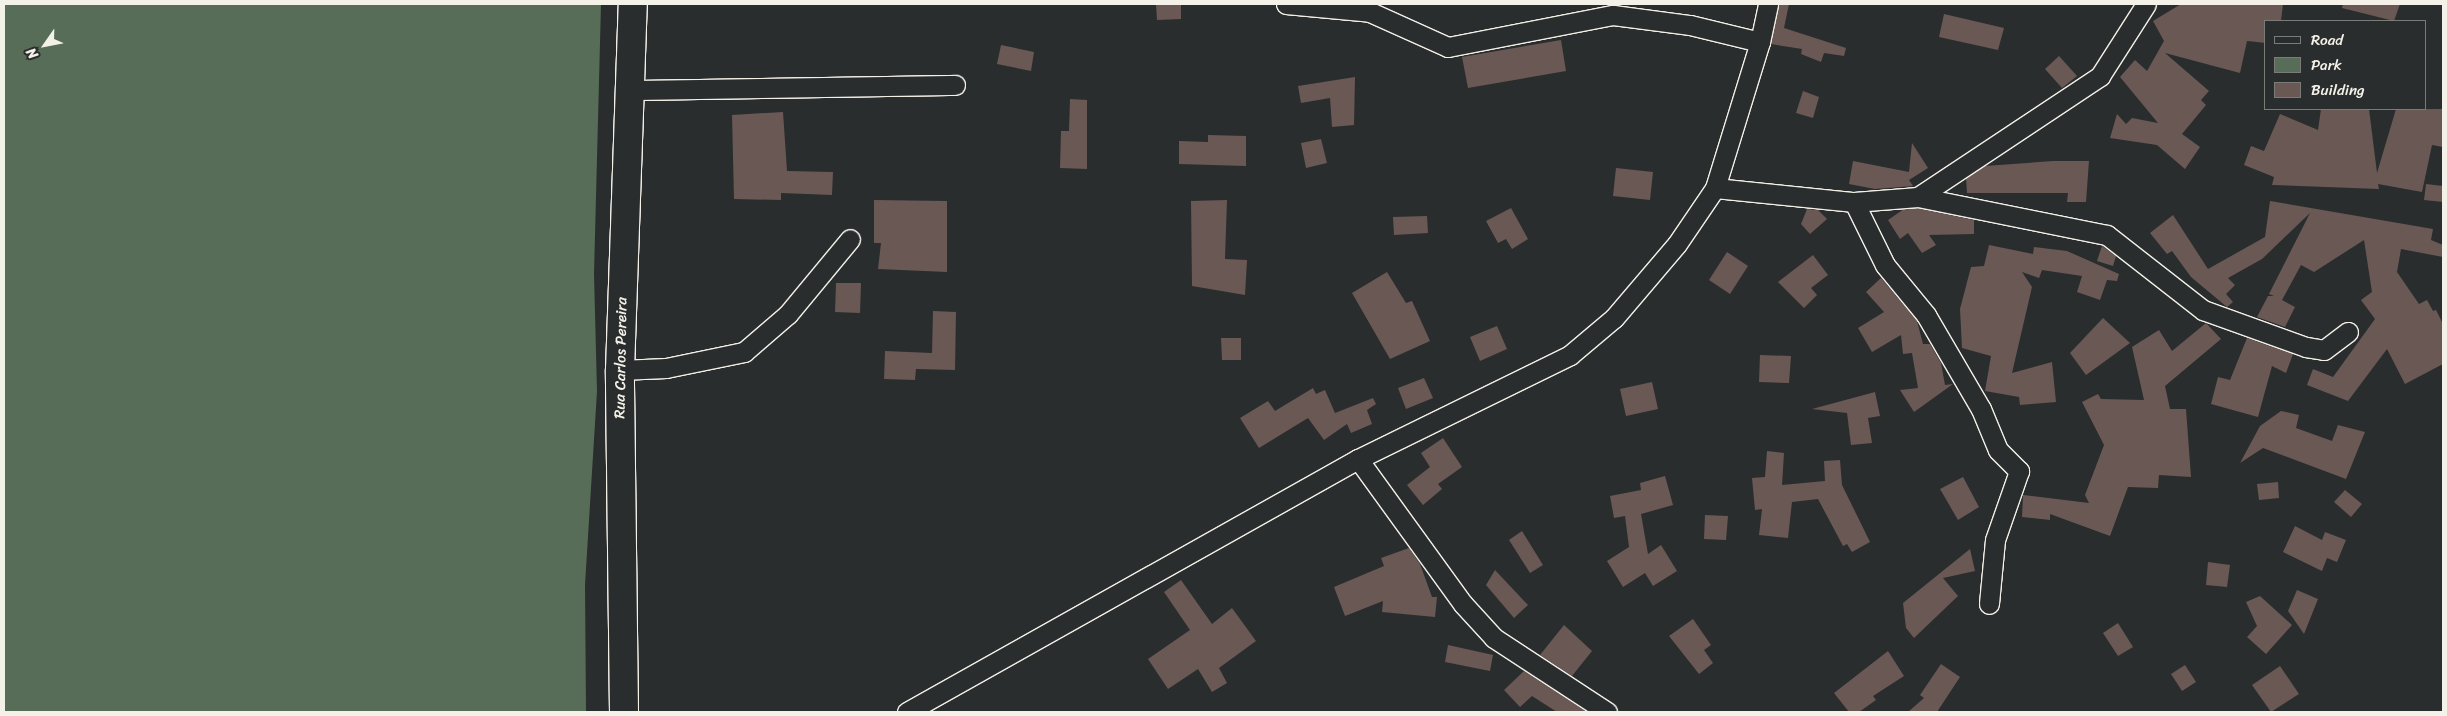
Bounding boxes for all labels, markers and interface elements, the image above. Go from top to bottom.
north arrow [20,20,70,70]
legend [2264,20,2427,110]
text: Road [2311,27,2343,53]
text: N [19,43,45,64]
text: Park [2311,52,2342,78]
text: Building [2311,77,2365,103]
street label: Rua Carlos Pereira [611,297,631,419]

